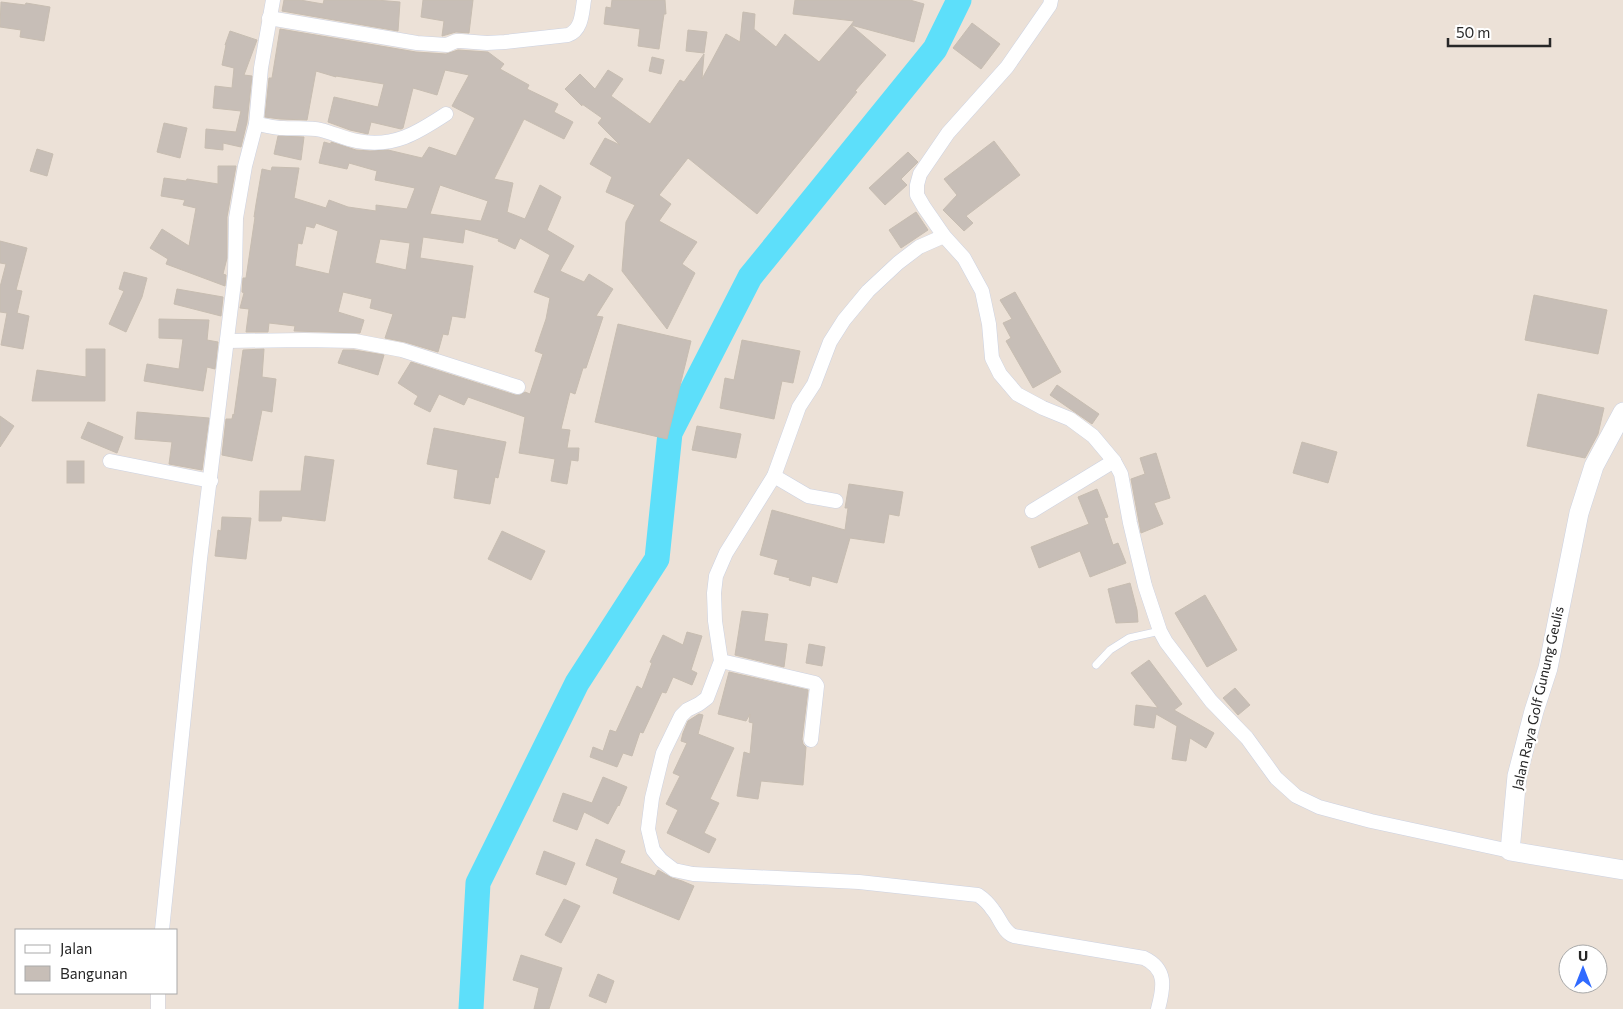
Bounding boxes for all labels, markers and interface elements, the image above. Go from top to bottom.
scale bar [1448,15,1550,47]
text: 50 m [1456,23,1490,41]
street label: Jalan Raya Golf Gunung Geulis [1508,604,1567,791]
legend [15,929,178,994]
text: Jalan [60,939,92,957]
north arrow [1558,944,1608,994]
text: U [1578,947,1588,964]
text: Bangunan [60,964,128,982]

